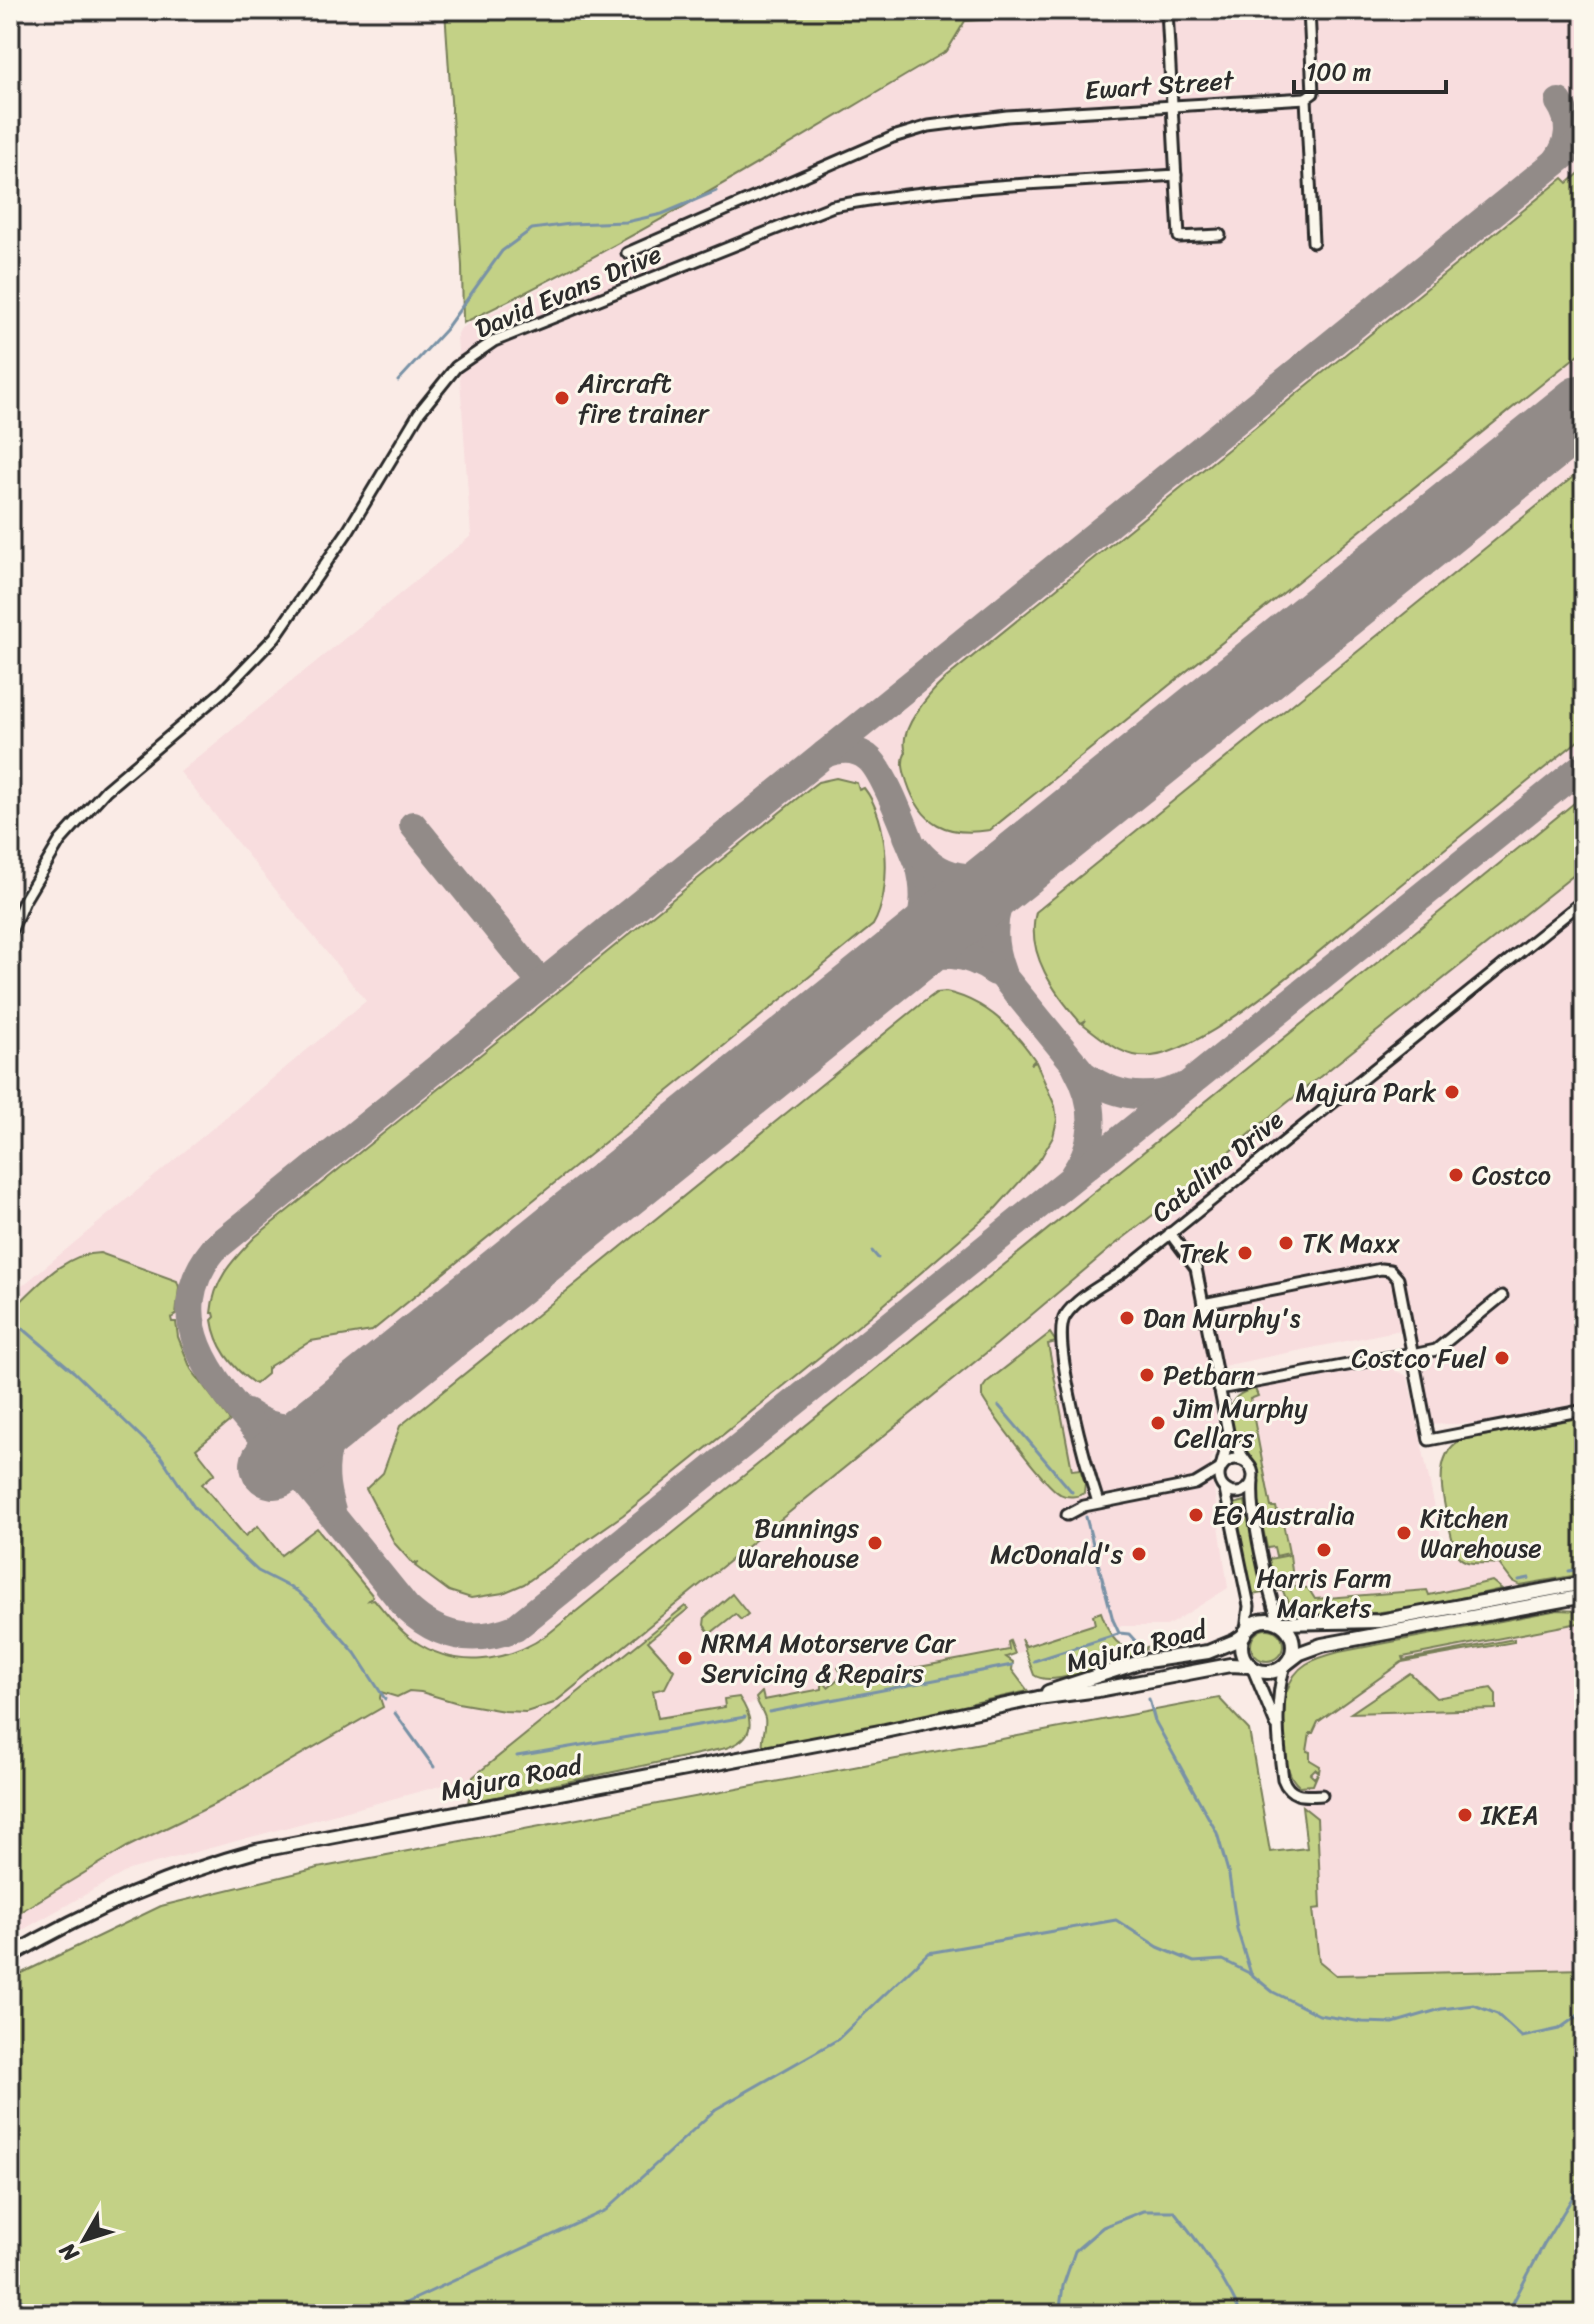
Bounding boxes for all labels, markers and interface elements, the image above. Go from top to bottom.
scale bar [1294,44,1446,94]
text: 100 m [1306,51,1371,93]
street label: Ewart Street [1083,57,1236,113]
street label: David Evans Drive [467,231,669,351]
place label: Aircraft fire trainer [577,360,710,436]
marker: Aircraft fire trainer [553,389,571,407]
place label: Majura Park [1296,1069,1436,1115]
marker: Majura Park [1443,1083,1461,1101]
street label: Catalina Drive [1140,1097,1294,1234]
place label: Costco [1472,1152,1551,1198]
marker: Costco [1447,1166,1465,1184]
place label: TK Maxx [1302,1220,1400,1266]
place label: Trek [1179,1230,1229,1276]
marker: TK Maxx [1277,1234,1295,1252]
marker: Trek [1236,1244,1254,1262]
place label: Dan Murphy's [1143,1295,1301,1341]
marker: Dan Murphy's [1118,1309,1136,1327]
place label: Costco Fuel [1351,1335,1487,1381]
marker: Costco Fuel [1493,1349,1511,1367]
place label: Petbarn [1163,1352,1255,1398]
marker: Petbarn [1138,1366,1156,1384]
place label: Jim Murphy Cellars [1173,1385,1308,1461]
marker: Jim Murphy Cellars [1149,1414,1167,1432]
place label: EG Australia [1212,1492,1355,1538]
place label: Kitchen Warehouse [1420,1495,1542,1571]
place label: Bunnings Warehouse [737,1505,859,1581]
marker: EG Australia [1187,1506,1205,1524]
marker: Kitchen Warehouse [1395,1524,1413,1542]
place label: McDonald's [990,1531,1123,1577]
marker: Bunnings Warehouse [866,1534,884,1552]
marker: Harris Farm Markets [1315,1541,1333,1559]
marker: McDonald's [1130,1545,1148,1563]
place label: Harris Farm Markets [1256,1555,1392,1631]
street label: Majura Road [1061,1606,1213,1686]
place label: NRMA Motorserve Car Servicing & Repairs [701,1620,957,1696]
marker: NRMA Motorserve Car Servicing & Repairs [676,1649,694,1667]
street label: Majura Road [436,1741,588,1814]
place label: IKEA [1480,1792,1538,1838]
marker: IKEA [1456,1806,1474,1824]
north arrow [44,2200,124,2280]
text: N [48,2233,89,2271]

